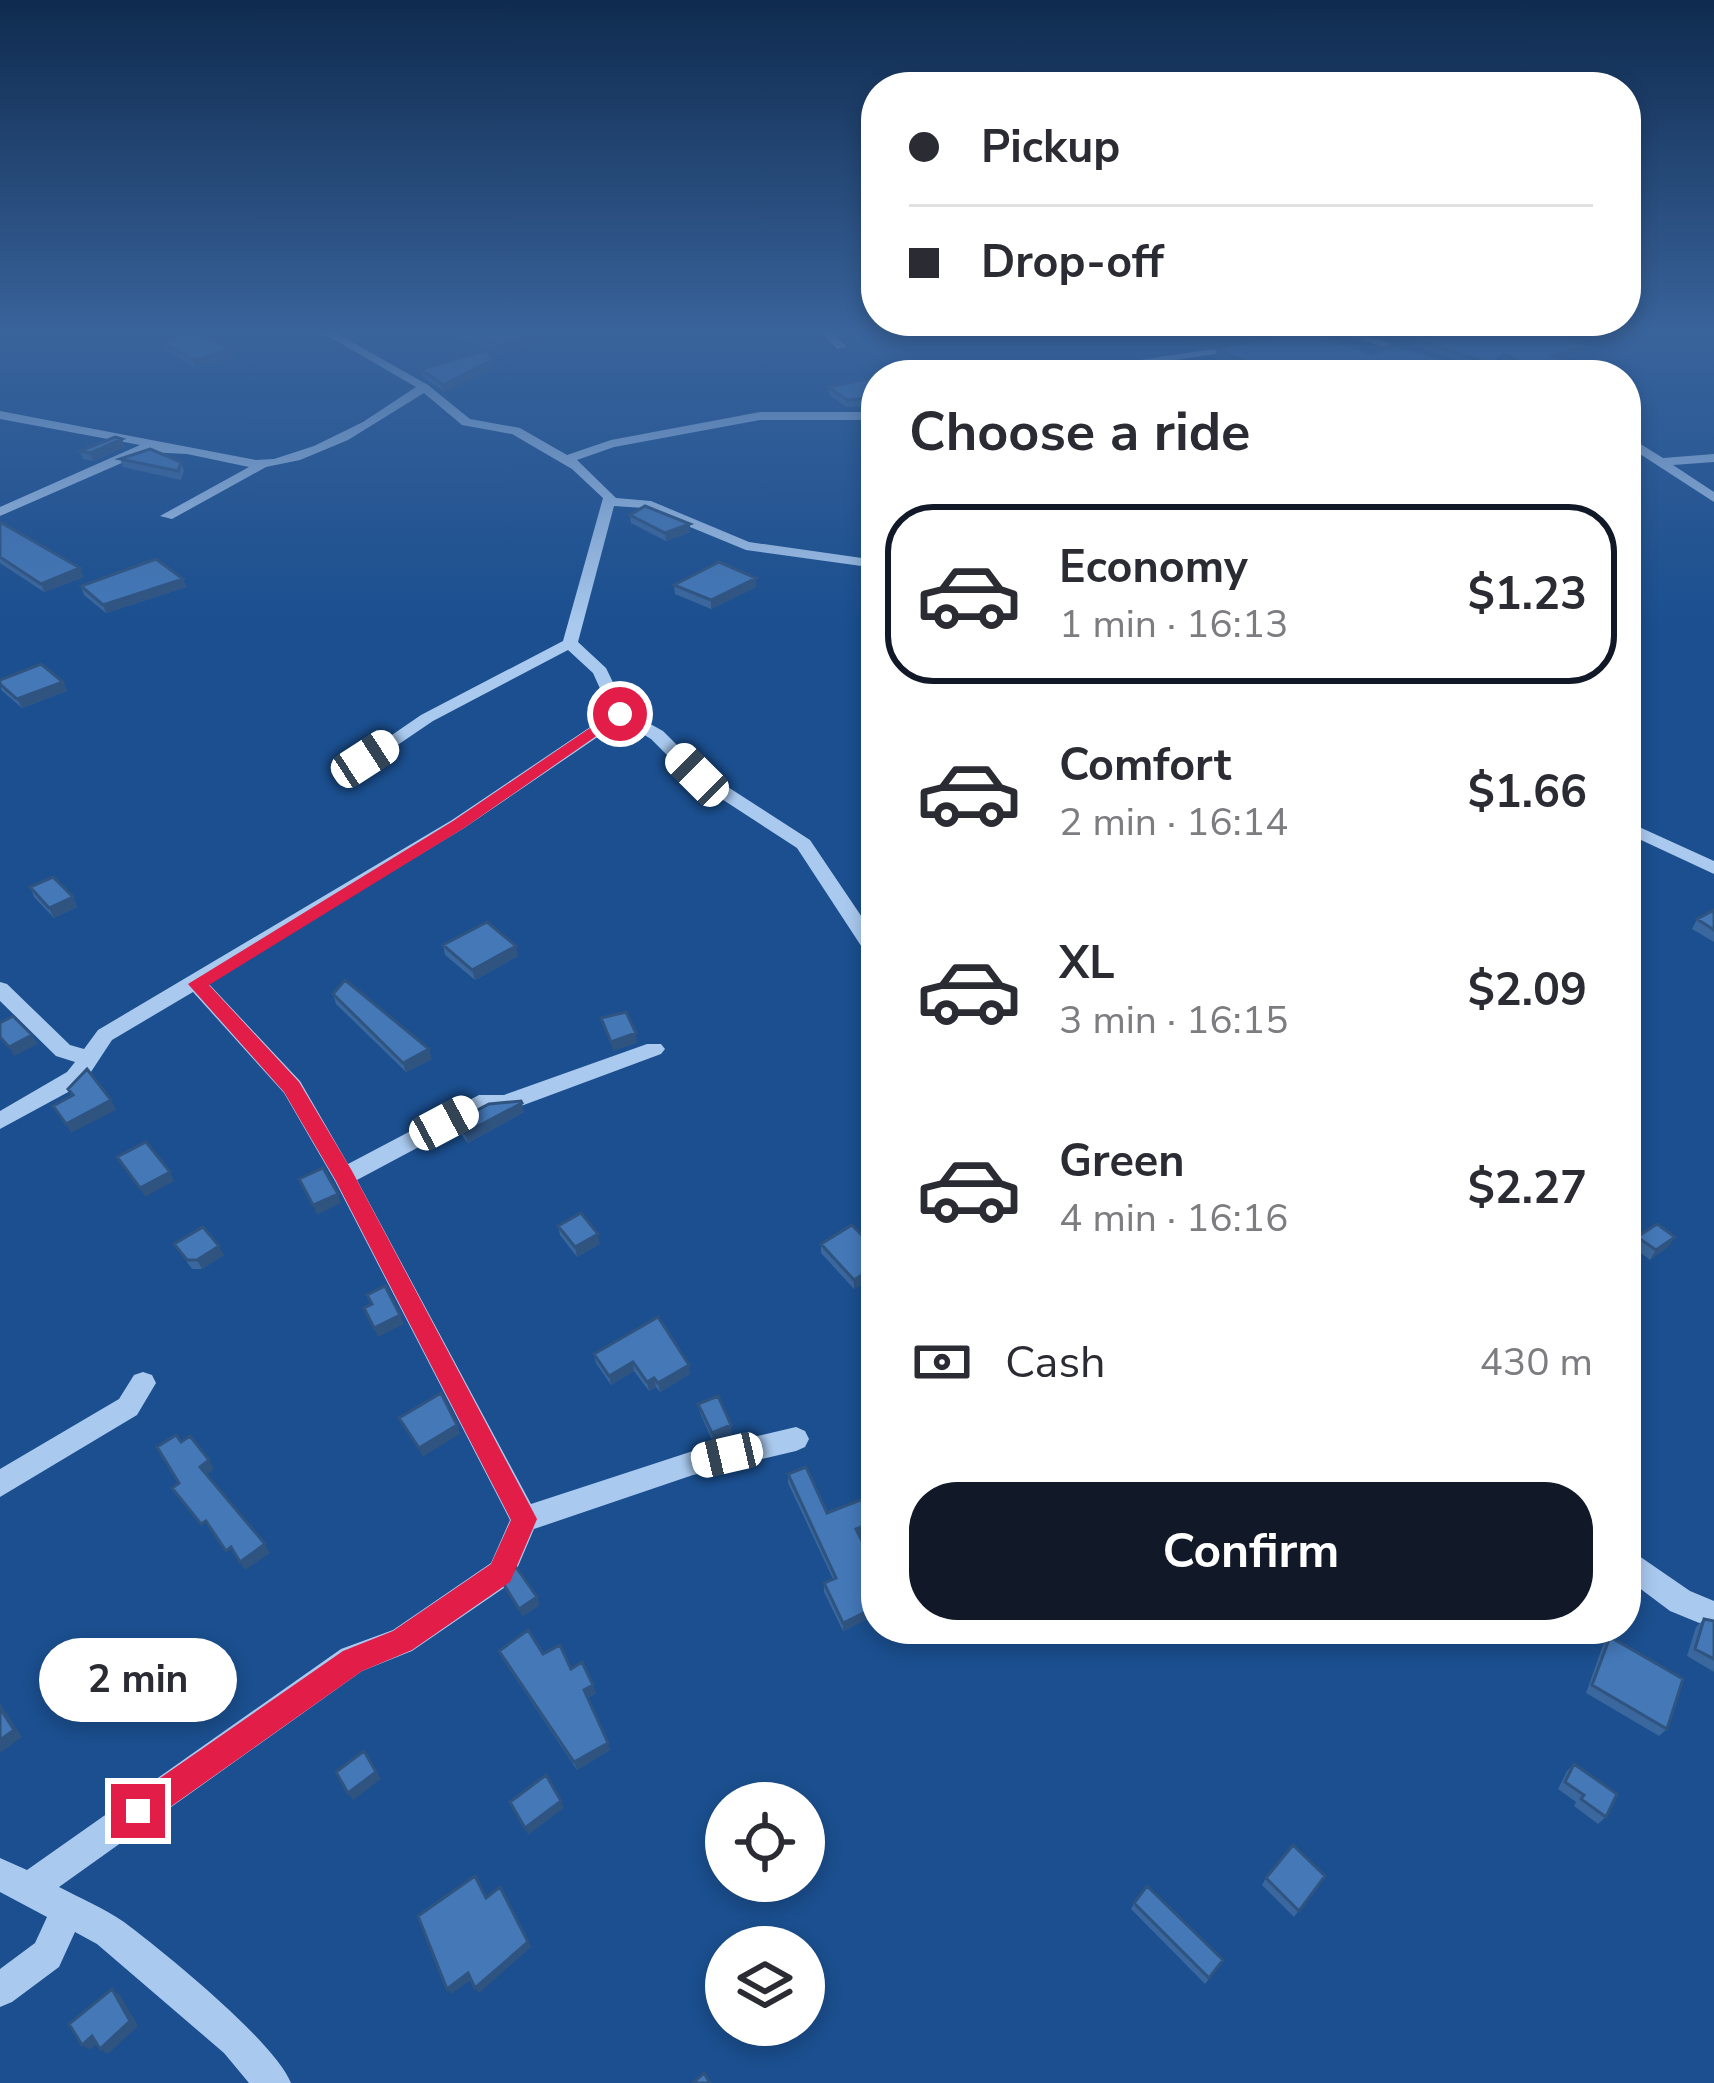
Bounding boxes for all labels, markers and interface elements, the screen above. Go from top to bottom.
text: Pickup [981,117,1120,178]
text: Drop-off [981,232,1164,293]
text: Choose a ride [909,395,1250,469]
text: Economy [1059,537,1248,598]
icon: car [915,540,1023,648]
text: $1.23 [1468,564,1587,625]
text: 1 min · 16:13 [1059,598,1288,651]
route start [593,687,647,741]
car [325,724,405,794]
text: Comfort [1059,735,1231,796]
car [659,737,735,813]
icon: car [915,738,1023,846]
text: $1.66 [1468,762,1587,823]
text: 2 min · 16:14 [1059,796,1288,849]
text: XL [1059,933,1115,994]
icon: car [915,936,1023,1044]
text: $2.09 [1468,960,1587,1021]
text: 3 min · 16:15 [1059,994,1288,1047]
car [404,1090,484,1156]
text: Green [1059,1131,1185,1192]
icon: car [915,1134,1023,1242]
text: $2.27 [1468,1158,1587,1219]
text: 4 min · 16:16 [1059,1192,1288,1245]
icon: cash [909,1329,975,1395]
text: Cash [1005,1332,1106,1393]
text: 430 m [1479,1336,1593,1389]
car [688,1429,766,1481]
button: Confirm [909,1482,1593,1620]
callout: 2 min [39,1637,237,1721]
text: 2 min [88,1653,188,1706]
map controls [705,1782,825,2046]
button: locate [705,1782,825,1902]
route end [111,1784,165,1838]
button: layers [705,1926,825,2046]

